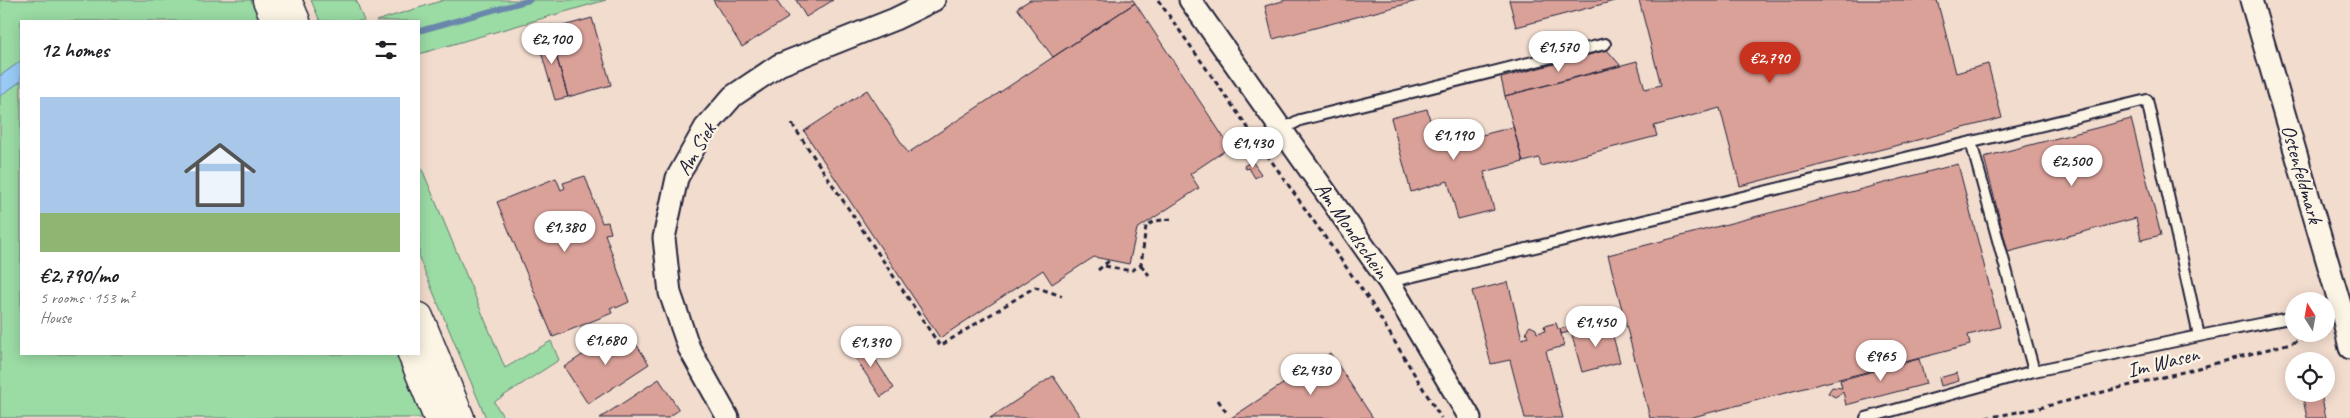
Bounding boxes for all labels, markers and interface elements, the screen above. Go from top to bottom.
pin: €2,100 [511,22,593,65]
text: €2,100 [532,29,572,49]
pin: €1,570 [1518,30,1600,73]
icon: filters [372,36,400,64]
text: 12 homes [40,37,109,63]
text: €1,570 [1540,37,1578,57]
pin: €2,790 [1729,42,1811,84]
text: €2,790 [1751,48,1789,68]
street label: Am Siek [670,117,722,180]
pin: €1,190 [1413,119,1495,161]
street label: Ostenfeldmark [2276,122,2329,228]
text: €1,190 [1435,125,1473,145]
pin: €1,430 [1212,126,1294,169]
icon: home [175,130,265,220]
text: €1,430 [1233,133,1273,153]
pin: €2,500 [2031,144,2113,187]
text: €2,500 [2053,151,2091,171]
street label: Am Mondschein [1309,177,1395,284]
pin: €1,380 [524,210,606,253]
text: €1,380 [545,217,585,237]
text: €2,790/mo [40,262,118,288]
text: 5 rooms · 153 m² [40,288,134,308]
north arrow [2285,292,2335,342]
map controls [2285,292,2335,402]
pin: €1,450 [1555,306,1637,348]
text: House [40,308,71,328]
text: €1,450 [1577,312,1615,332]
pin: €1,680 [565,324,647,366]
pin: €1,390 [830,326,912,368]
text: €1,680 [586,330,626,350]
text: €1,390 [852,332,890,352]
pin: €965 [1851,340,1911,382]
street label: Im Wasen [2124,340,2203,383]
text: €965 [1867,346,1895,366]
button: locate [2285,352,2335,402]
pin: €2,430 [1270,354,1352,396]
text: €2,430 [1291,360,1331,380]

